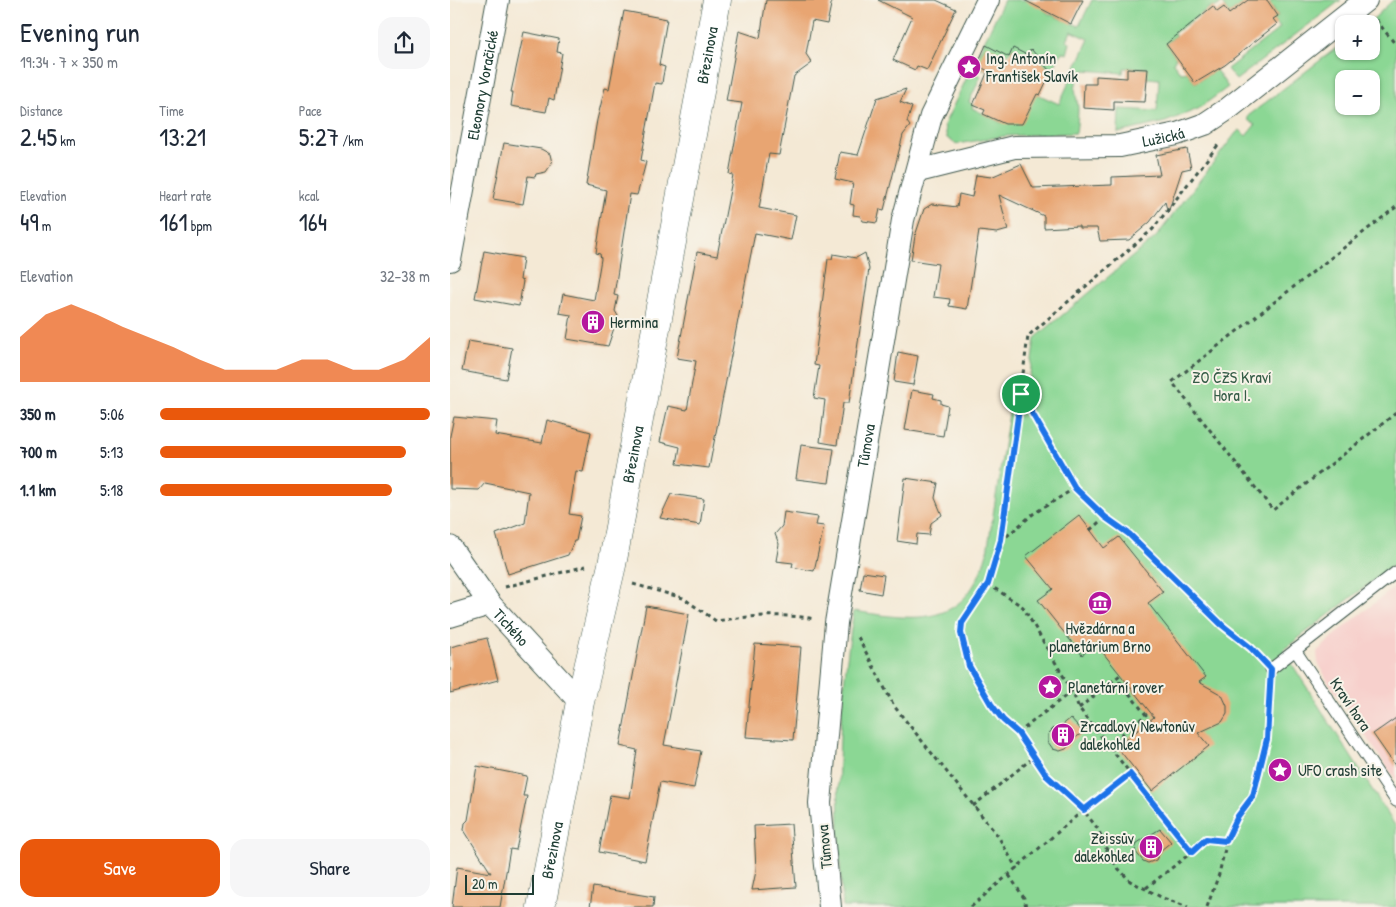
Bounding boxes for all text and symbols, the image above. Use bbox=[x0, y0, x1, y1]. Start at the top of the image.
text: Evening run bbox=[20, 13, 140, 51]
map controls bbox=[1335, 15, 1380, 115]
button: + bbox=[1335, 15, 1380, 60]
button: share bbox=[378, 17, 430, 69]
street label: Březinova bbox=[691, 25, 723, 85]
street label: Eleonory Voračické bbox=[461, 28, 503, 142]
place label: Ing. Antonín František Slavík bbox=[985, 47, 1078, 87]
text: 19:34 · 7 × 350 m bbox=[20, 51, 118, 73]
place icon: Ing. Antonín František Slavík bbox=[956, 54, 982, 80]
button: − bbox=[1335, 70, 1380, 115]
text: Distance bbox=[20, 101, 63, 120]
text: Time bbox=[159, 101, 184, 120]
text: Pace bbox=[299, 101, 322, 120]
text: 2.45 bbox=[20, 120, 57, 154]
text: 13:21 bbox=[159, 120, 206, 154]
text: 5:27 bbox=[299, 120, 339, 154]
street label: Lužická bbox=[1140, 121, 1187, 152]
text: km bbox=[57, 131, 76, 150]
text: /km bbox=[339, 131, 364, 150]
text: Elevation bbox=[20, 186, 67, 205]
text: Heart rate bbox=[159, 186, 212, 205]
text: kcal bbox=[299, 186, 319, 205]
text: 49 bbox=[20, 205, 39, 239]
text: 161 bbox=[159, 205, 187, 239]
text: 164 bbox=[299, 205, 327, 239]
text: m bbox=[39, 216, 51, 235]
text: bpm bbox=[187, 216, 212, 235]
text: Elevation bbox=[20, 265, 73, 287]
text: 32–38 m bbox=[380, 265, 430, 287]
building icon: Hermina bbox=[580, 309, 606, 335]
place label: Hermina bbox=[610, 311, 658, 333]
park label: ZO ČZS Kraví Hora I. bbox=[1192, 366, 1272, 406]
pin bbox=[1000, 373, 1042, 415]
icon: arrive bbox=[1007, 380, 1035, 408]
text: 350 m bbox=[20, 403, 56, 425]
text: 5:06 bbox=[100, 403, 124, 425]
street label: Tůmova bbox=[851, 422, 880, 469]
street label: Březinova bbox=[617, 424, 649, 485]
text: 700 m bbox=[20, 441, 57, 463]
text: 5:13 bbox=[100, 441, 123, 463]
text: 1.1 km bbox=[20, 479, 56, 501]
text: 5:18 bbox=[100, 479, 123, 501]
museum icon: Hvězdárna a planetárium Brno bbox=[1087, 590, 1113, 616]
street label: Tichého bbox=[488, 604, 534, 651]
place label: Hvězdárna a planetárium Brno bbox=[1049, 617, 1151, 657]
street label: Kraví hora bbox=[1325, 673, 1377, 735]
place icon: Planetární rover bbox=[1037, 674, 1063, 700]
place label: Planetární rover bbox=[1068, 676, 1164, 698]
place label: Zrcadlový Newtonův dalekohled bbox=[1080, 715, 1195, 755]
building icon: Zrcadlový Newtonův dalekohled bbox=[1050, 722, 1076, 748]
place icon: UFO crash site bbox=[1267, 757, 1293, 783]
place label: UFO crash site bbox=[1298, 759, 1383, 781]
street label: Březinova bbox=[536, 820, 568, 880]
street label: Tůmova bbox=[811, 824, 837, 870]
place label: Zeissův dalekohled bbox=[1074, 827, 1135, 867]
building icon: Zeissův dalekohled bbox=[1138, 834, 1164, 860]
button: Save bbox=[20, 839, 220, 897]
button: Share bbox=[230, 839, 430, 897]
scale bar bbox=[465, 872, 534, 895]
text: 20 m bbox=[472, 874, 498, 893]

